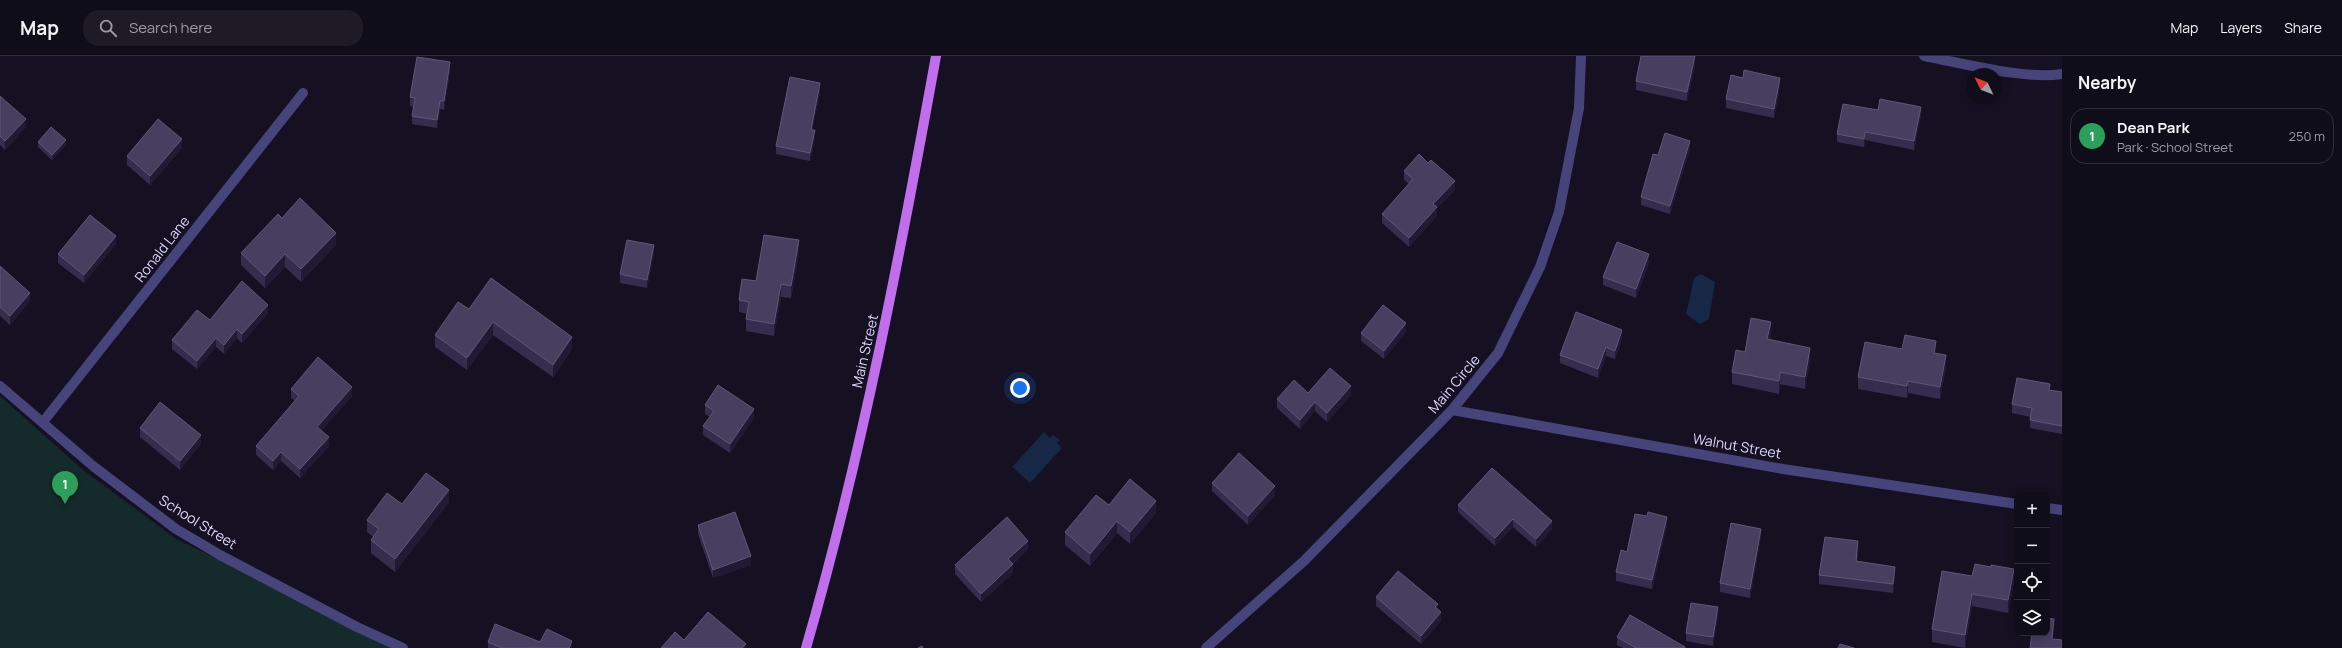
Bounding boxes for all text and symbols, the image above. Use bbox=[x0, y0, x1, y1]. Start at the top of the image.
search box bbox=[83, 10, 363, 46]
text: Map bbox=[20, 15, 59, 41]
icon: search bbox=[97, 17, 119, 39]
text: Search here bbox=[129, 17, 212, 38]
text: Map bbox=[2170, 18, 2198, 37]
text: Layers bbox=[2220, 18, 2262, 37]
text: Share bbox=[2284, 18, 2322, 37]
north arrow bbox=[1966, 68, 2002, 104]
text: Nearby bbox=[2078, 71, 2136, 94]
text: Dean Park bbox=[2117, 117, 2189, 138]
text: 1 bbox=[2089, 127, 2095, 145]
text: 250 m bbox=[2289, 127, 2325, 145]
text: Park · School Street bbox=[2117, 138, 2233, 156]
street label: Ronald Lane bbox=[130, 212, 193, 286]
street label: Main Street bbox=[847, 312, 882, 390]
street label: Main Circle bbox=[1423, 350, 1484, 417]
your location bbox=[1010, 378, 1030, 398]
street label: Walnut Street bbox=[1691, 428, 1783, 463]
pin: 1 bbox=[52, 471, 78, 504]
street label: School Street bbox=[156, 490, 241, 553]
map controls bbox=[2014, 492, 2050, 636]
button: + bbox=[2014, 492, 2050, 528]
button: − bbox=[2014, 528, 2050, 564]
button: locate bbox=[2014, 564, 2050, 600]
button: layers bbox=[2014, 600, 2050, 636]

